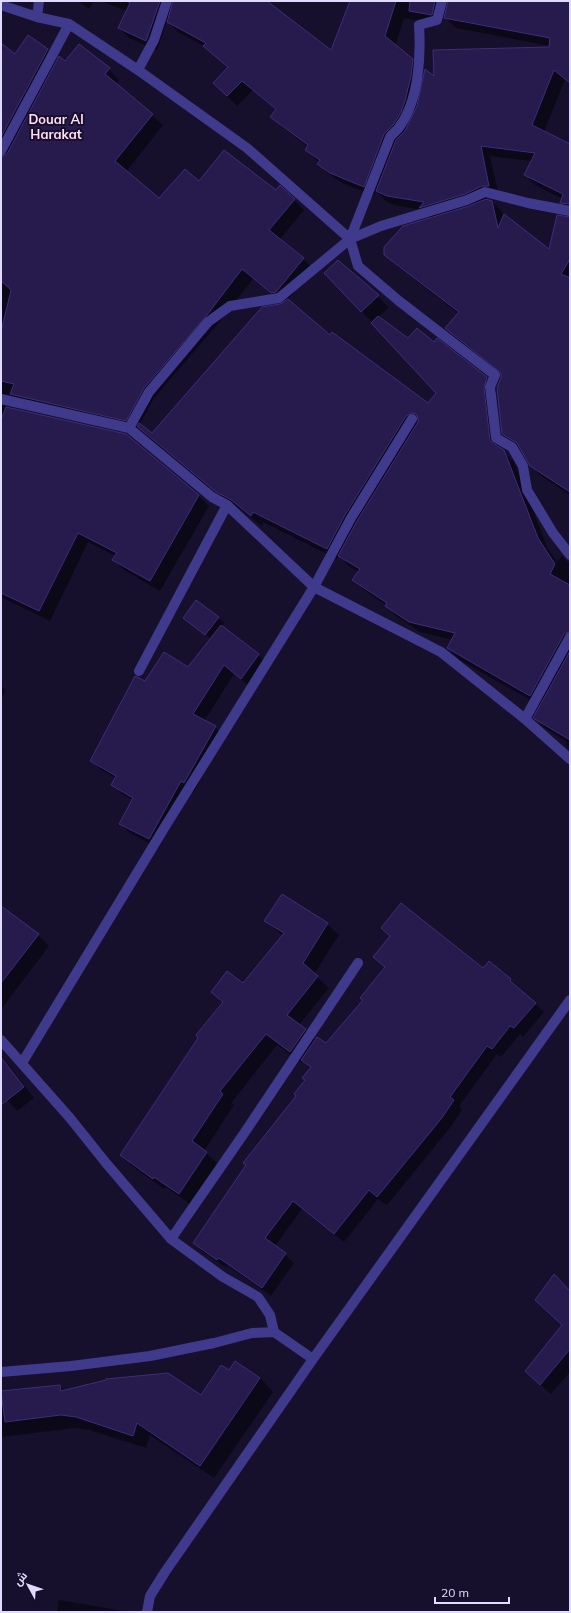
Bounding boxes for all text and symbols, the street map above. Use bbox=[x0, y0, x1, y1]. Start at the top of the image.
district label: Douar Al Harakat bbox=[28, 111, 84, 142]
north arrow bbox=[8, 1565, 48, 1605]
text: ش bbox=[10, 1569, 30, 1588]
scale bar bbox=[435, 1579, 509, 1605]
text: 20 m bbox=[441, 1585, 469, 1600]

